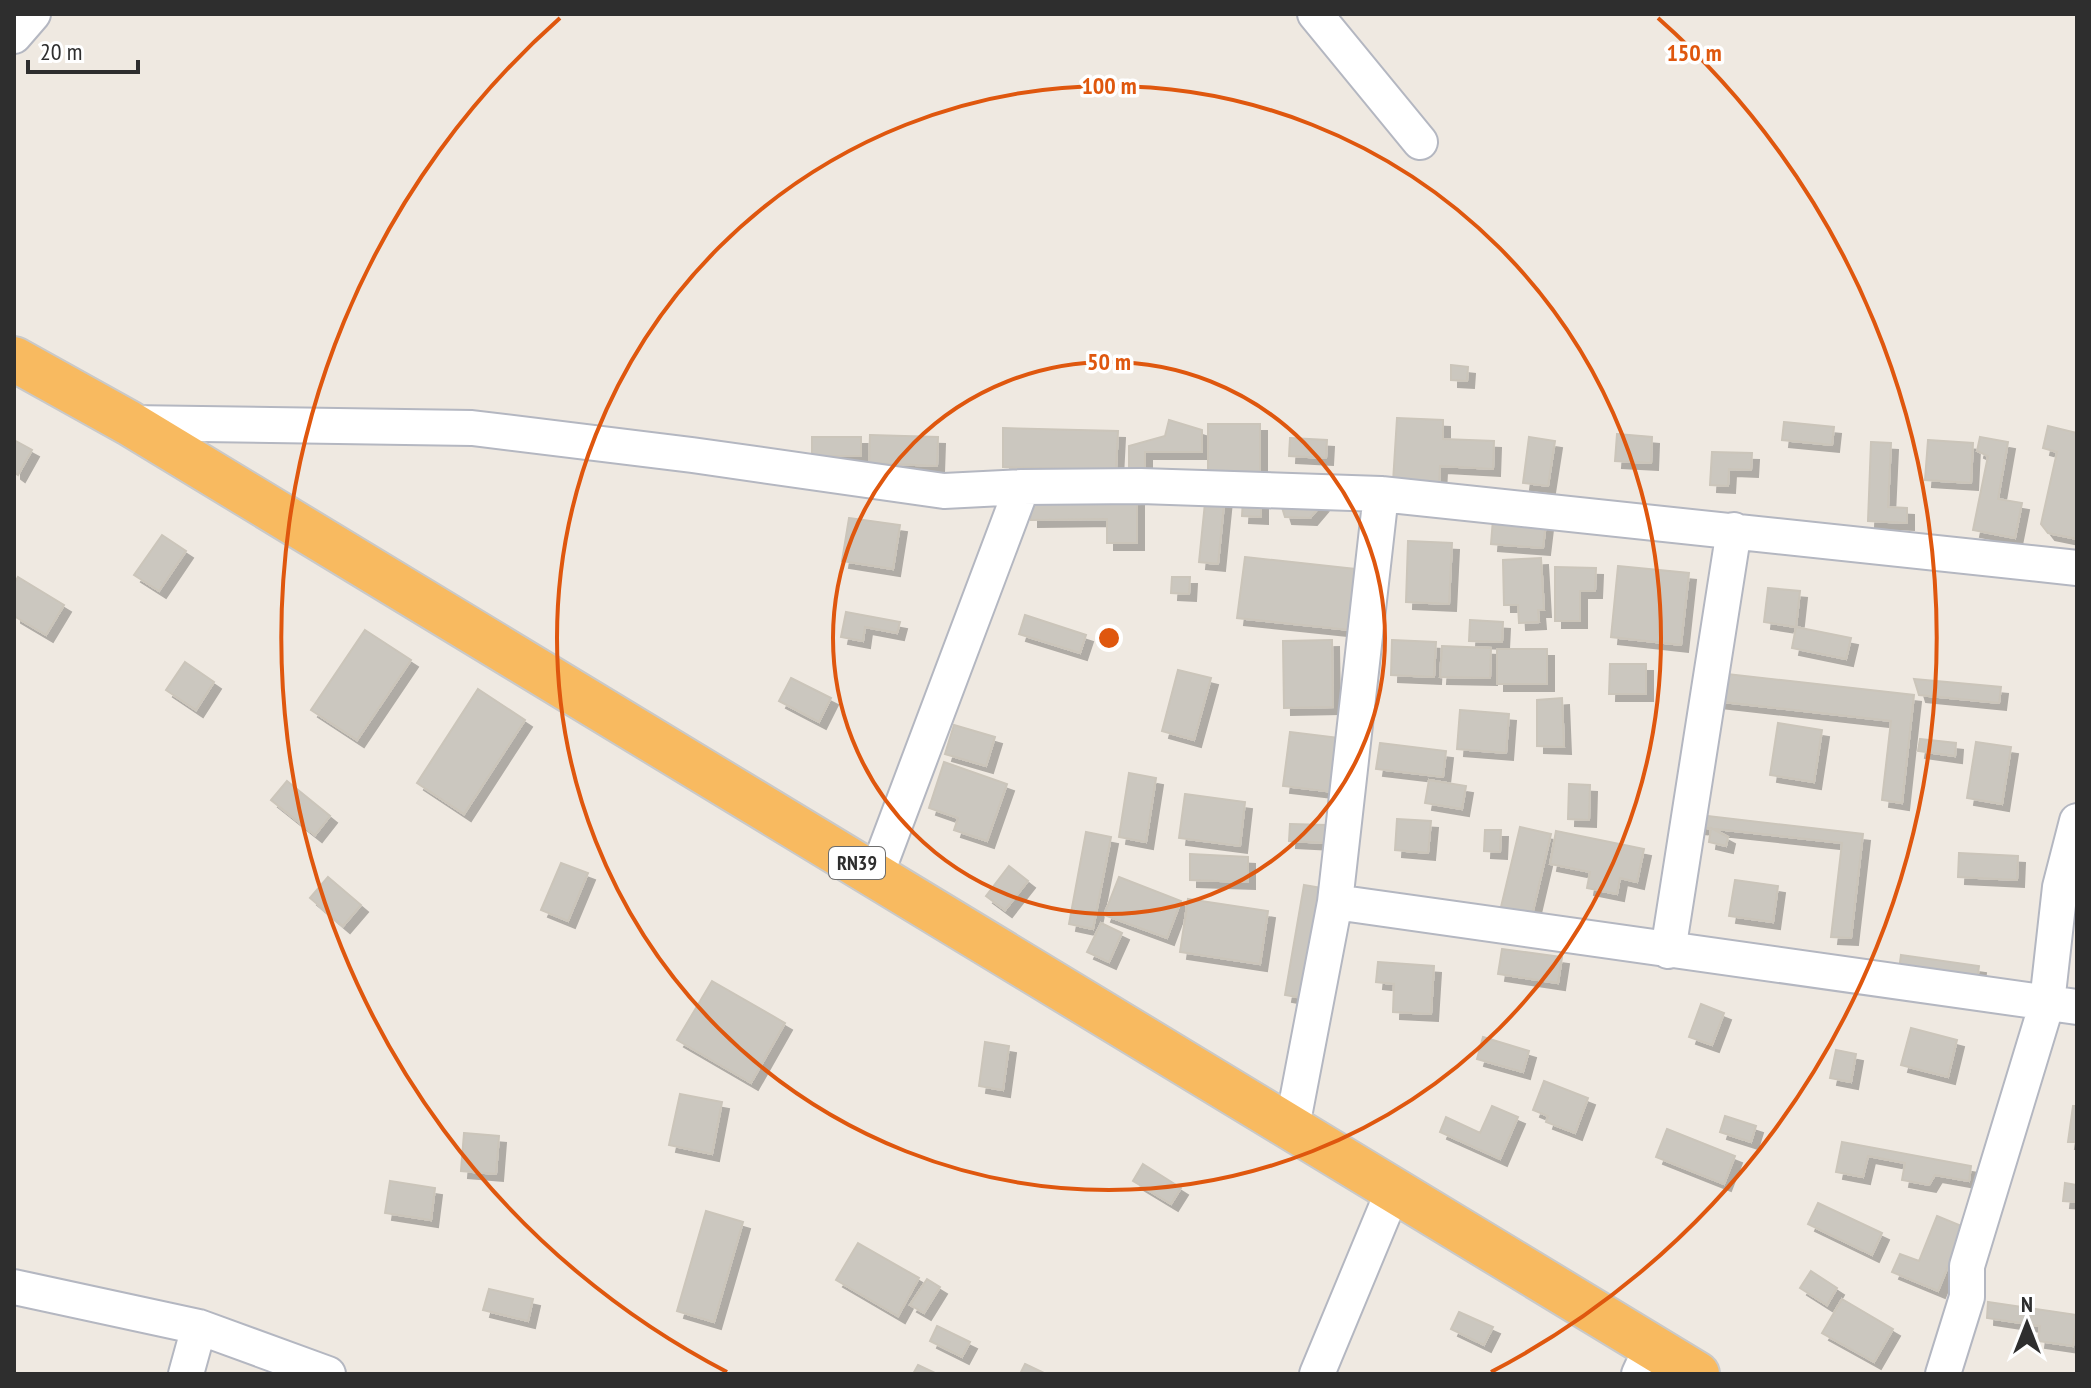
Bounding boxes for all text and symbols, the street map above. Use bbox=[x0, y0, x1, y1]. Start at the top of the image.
scale bar bbox=[28, 24, 138, 74]
text: 20 m bbox=[40, 36, 82, 67]
text: 150 m bbox=[1666, 37, 1722, 68]
text: 100 m bbox=[1081, 70, 1137, 101]
text: 50 m bbox=[1087, 346, 1131, 377]
centre of rings bbox=[1095, 624, 1123, 652]
road number: RN39 bbox=[829, 847, 885, 879]
north arrow bbox=[1987, 1284, 2067, 1364]
text: N bbox=[2021, 1290, 2033, 1318]

